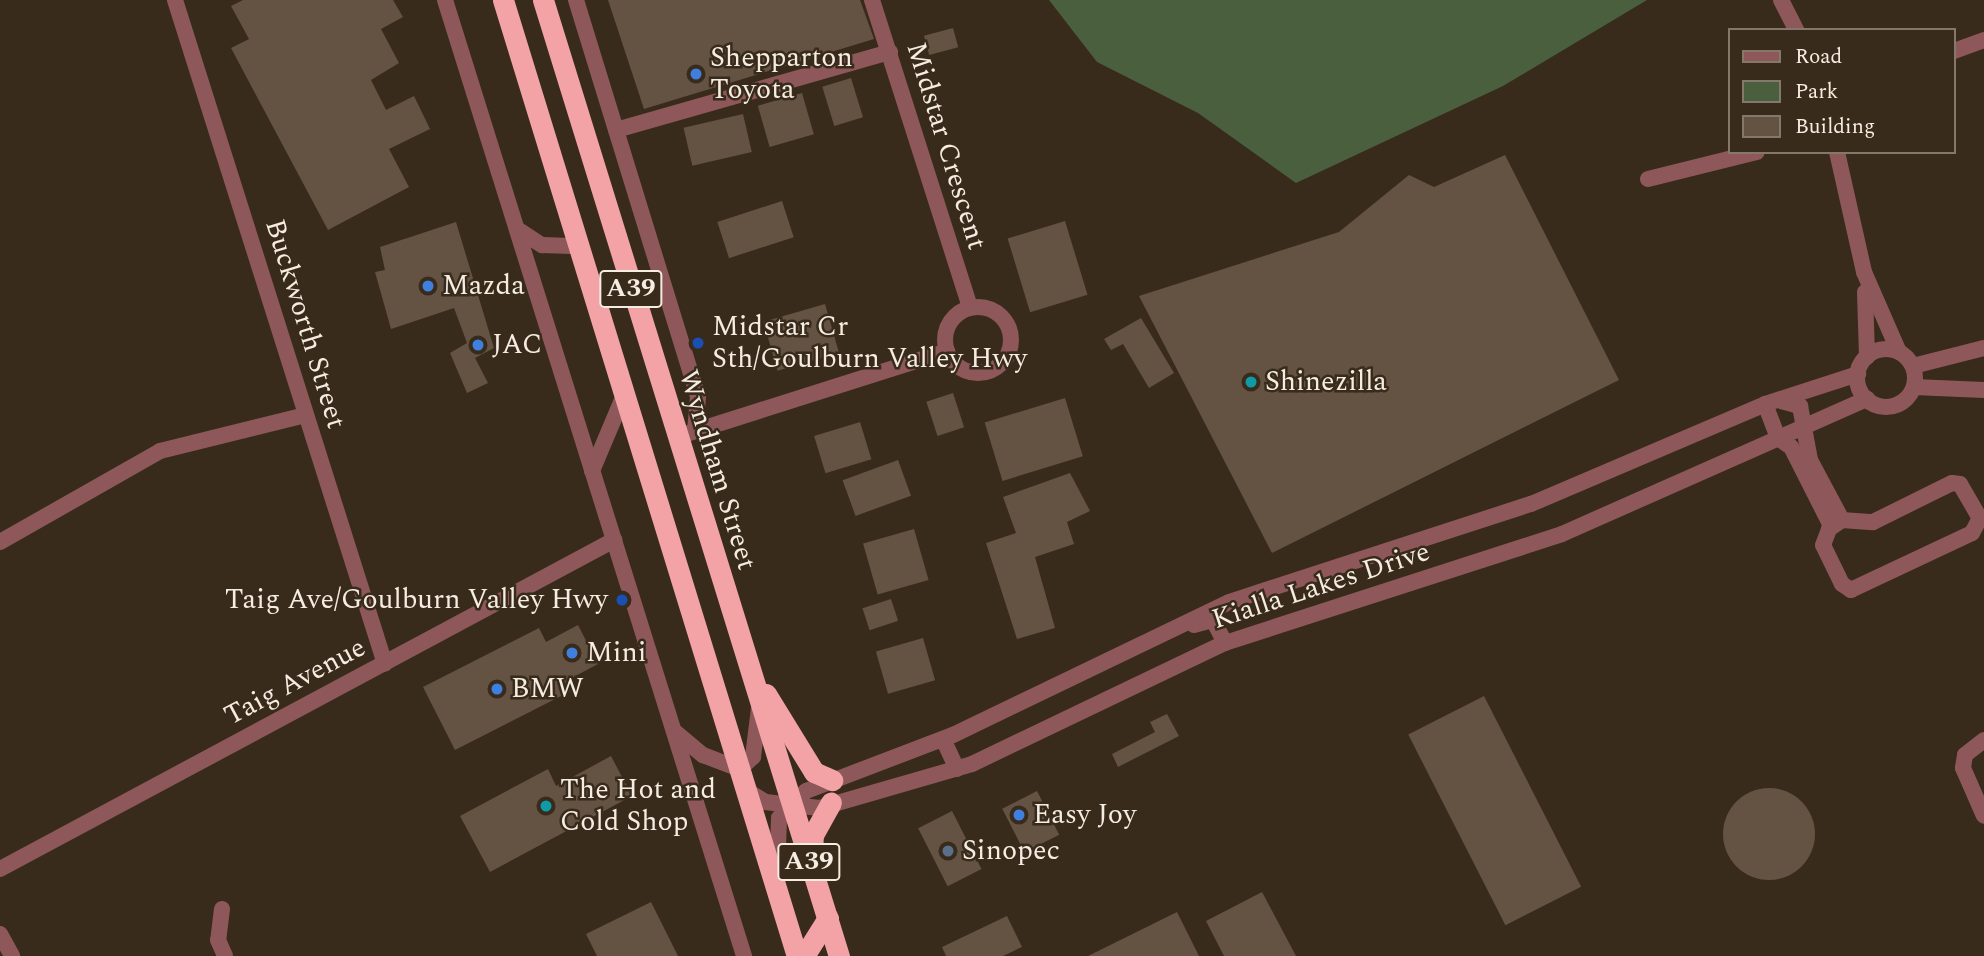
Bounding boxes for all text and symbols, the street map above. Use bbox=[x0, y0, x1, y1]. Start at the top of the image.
legend bbox=[1728, 28, 1956, 154]
street label: Midstar Crescent bbox=[898, 38, 994, 254]
place label: Shepparton Toyota bbox=[710, 41, 853, 107]
text: Road bbox=[1795, 41, 1842, 73]
marker: Shepparton Toyota bbox=[688, 66, 704, 82]
text: Park bbox=[1795, 76, 1838, 108]
text: Building bbox=[1795, 111, 1875, 143]
street label: Buckworth Street bbox=[257, 215, 353, 433]
road number: A39 bbox=[598, 266, 664, 312]
place label: Mazda bbox=[442, 269, 525, 303]
marker: Mazda bbox=[420, 278, 436, 294]
place label: Midstar Cr Sth/Goulburn Valley Hwy bbox=[712, 310, 1027, 376]
place label: JAC bbox=[492, 328, 542, 362]
marker: Midstar Cr Sth/Goulburn Valley Hwy bbox=[690, 335, 706, 351]
marker: JAC bbox=[470, 337, 486, 353]
place label: Shinezilla bbox=[1265, 365, 1387, 399]
street label: Wyndham Street bbox=[671, 366, 763, 574]
marker: Shinezilla bbox=[1243, 374, 1259, 390]
street label: Kialla Lakes Drive bbox=[1208, 535, 1434, 637]
place label: Taig Ave/Goulburn Valley Hwy bbox=[225, 583, 608, 617]
marker: Taig Ave/Goulburn Valley Hwy bbox=[614, 592, 630, 608]
street label: Taig Avenue bbox=[219, 631, 371, 733]
place label: Mini bbox=[586, 636, 647, 670]
marker: Mini bbox=[564, 645, 580, 661]
place label: BMW bbox=[511, 672, 584, 706]
marker: BMW bbox=[489, 681, 505, 697]
place label: The Hot and Cold Shop bbox=[560, 773, 716, 839]
marker: The Hot and Cold Shop bbox=[538, 798, 554, 814]
place label: Easy Joy bbox=[1033, 798, 1136, 832]
marker: Easy Joy bbox=[1011, 807, 1027, 823]
place label: Sinopec bbox=[962, 834, 1060, 868]
road number: A39 bbox=[776, 840, 842, 884]
marker: Sinopec bbox=[940, 843, 956, 859]

